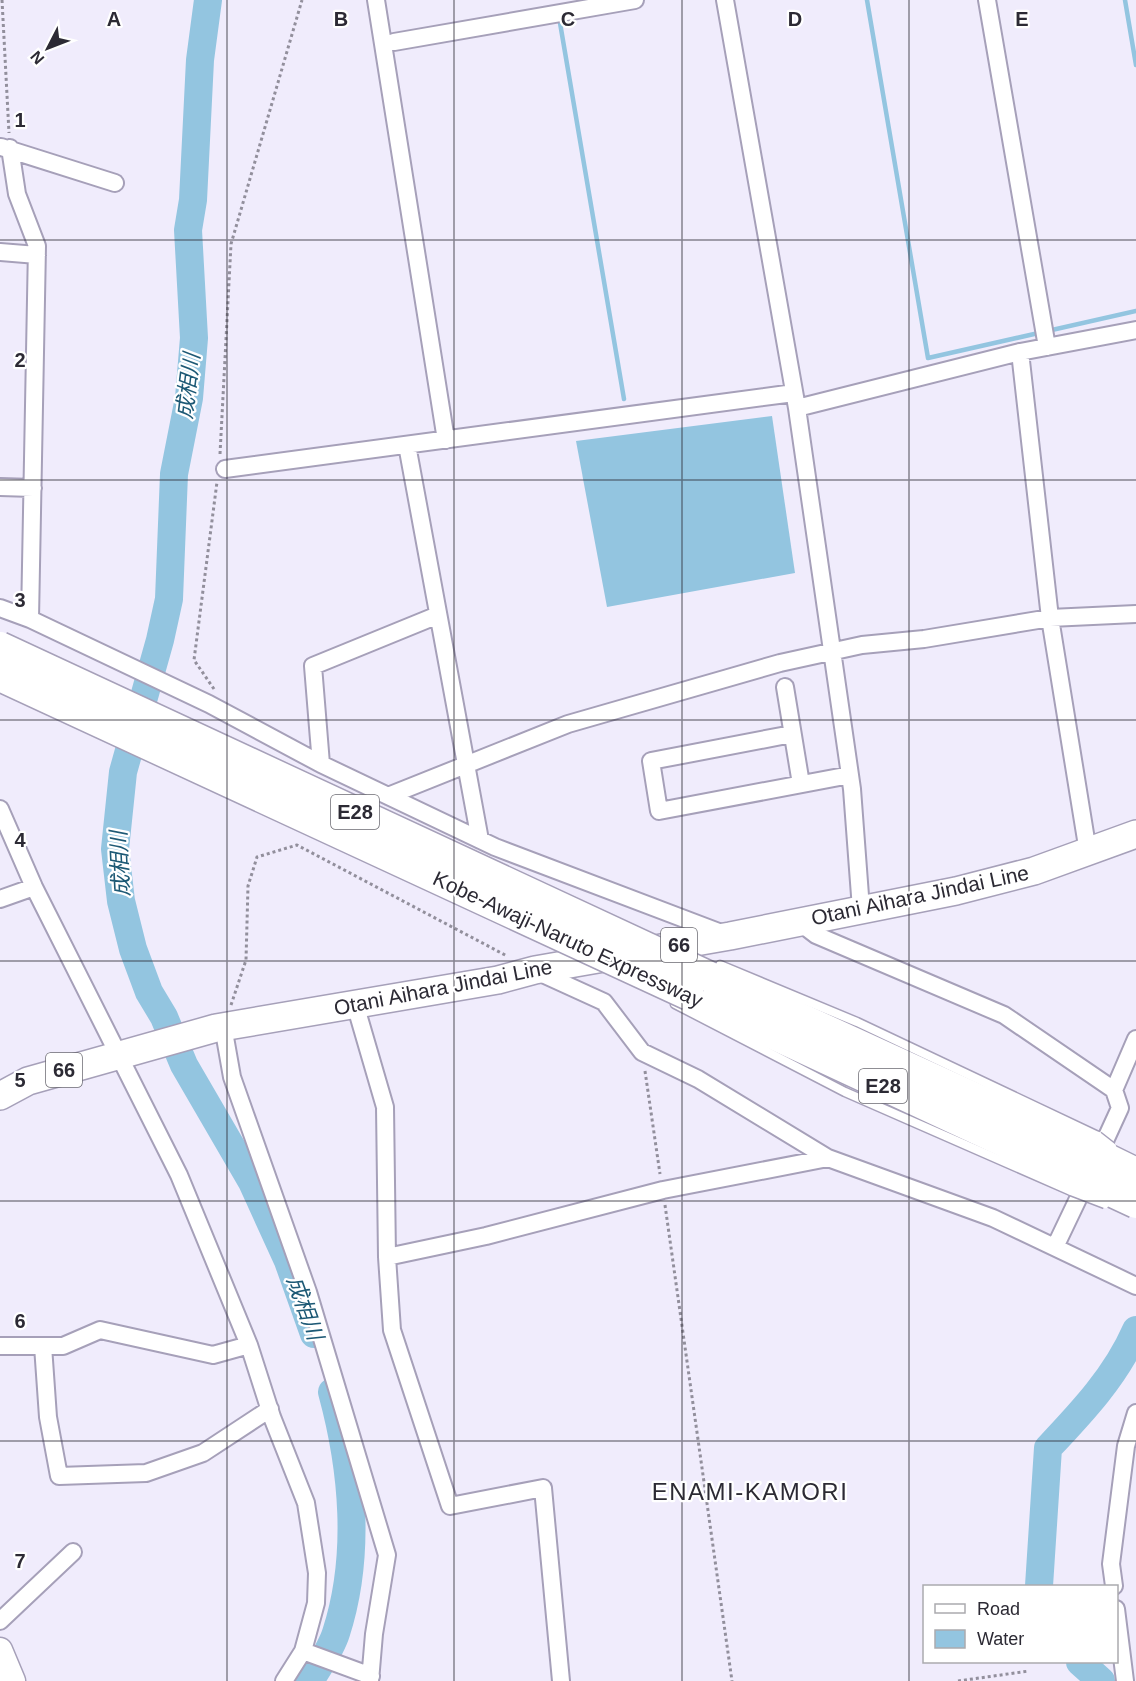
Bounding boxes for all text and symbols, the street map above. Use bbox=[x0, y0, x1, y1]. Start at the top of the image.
text: A bbox=[107, 8, 121, 30]
text: B bbox=[334, 8, 348, 30]
text: C bbox=[561, 8, 575, 30]
text: D bbox=[788, 8, 802, 30]
text: E bbox=[1015, 8, 1029, 30]
north arrow bbox=[18, 18, 78, 78]
text: N bbox=[27, 48, 47, 68]
text: 1 bbox=[14, 109, 26, 131]
text: 2 bbox=[14, 349, 26, 371]
water label: 成相川 bbox=[172, 350, 205, 420]
text: 3 bbox=[14, 589, 26, 611]
road number: E28 bbox=[331, 795, 379, 829]
water label: 成相川 bbox=[106, 828, 134, 898]
text: 4 bbox=[14, 829, 26, 851]
street label: Otani Aihara Jindai Line bbox=[809, 861, 1031, 929]
street label: Kobe-Awaji-Naruto Expressway bbox=[430, 866, 707, 1012]
road number: 66 bbox=[661, 928, 697, 962]
street label: Otani Aihara Jindai Line bbox=[332, 955, 554, 1019]
road number: 66 bbox=[46, 1053, 82, 1087]
text: 5 bbox=[14, 1069, 26, 1091]
road number: E28 bbox=[859, 1069, 907, 1103]
water label: 成相川 bbox=[282, 1273, 329, 1345]
text: 6 bbox=[14, 1310, 26, 1332]
district label: ENAMI-KAMORI bbox=[652, 1478, 848, 1505]
text: 7 bbox=[14, 1550, 26, 1572]
legend bbox=[923, 1585, 1118, 1663]
text: Road bbox=[977, 1599, 1020, 1619]
text: Water bbox=[977, 1629, 1024, 1649]

